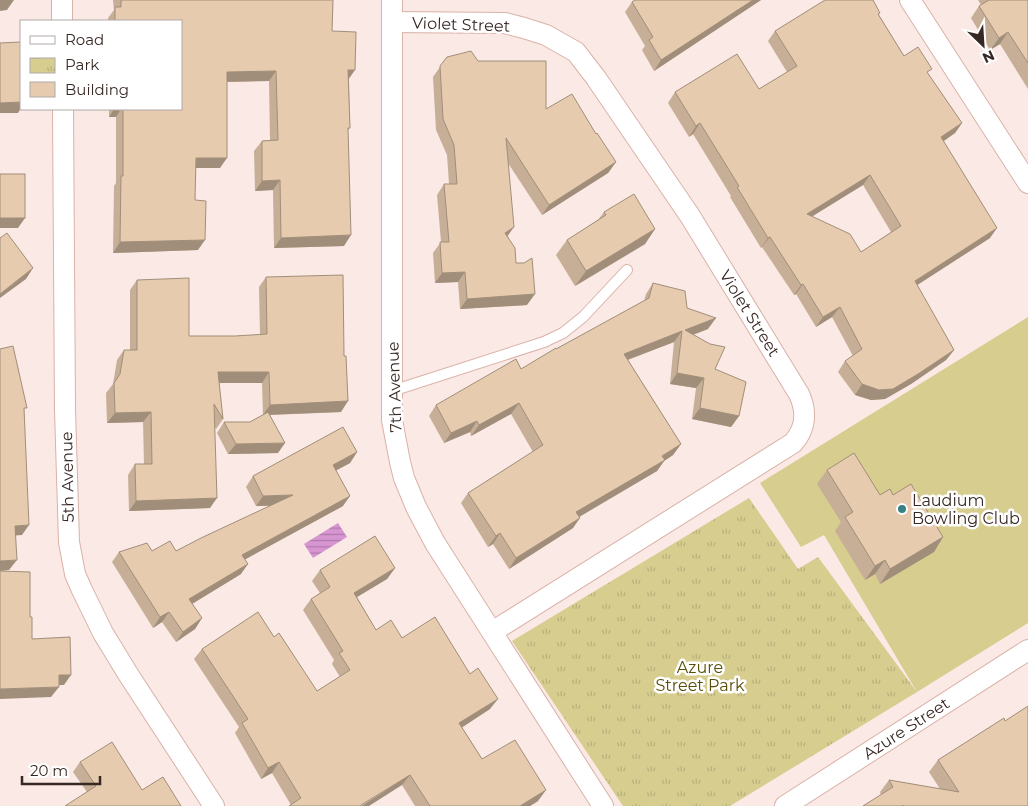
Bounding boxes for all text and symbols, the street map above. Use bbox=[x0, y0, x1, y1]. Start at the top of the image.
street label: Violet Street bbox=[412, 13, 511, 36]
legend bbox=[20, 20, 182, 110]
north arrow bbox=[958, 20, 1008, 70]
text: Road bbox=[65, 30, 104, 49]
text: N bbox=[980, 46, 997, 67]
text: Park bbox=[65, 55, 99, 74]
text: Building bbox=[65, 80, 129, 99]
street label: Violet Street bbox=[715, 267, 784, 360]
street label: 7th Avenue bbox=[383, 341, 406, 433]
street label: 5th Avenue bbox=[57, 431, 78, 523]
place label: Laudium Bowling Club bbox=[912, 491, 1020, 528]
marker: Laudium Bowling Club bbox=[896, 503, 908, 515]
park label: Azure Street Park bbox=[655, 658, 745, 695]
street label: Azure Street bbox=[860, 693, 953, 763]
scale bar bbox=[22, 754, 100, 786]
text: 20 m bbox=[30, 761, 68, 780]

